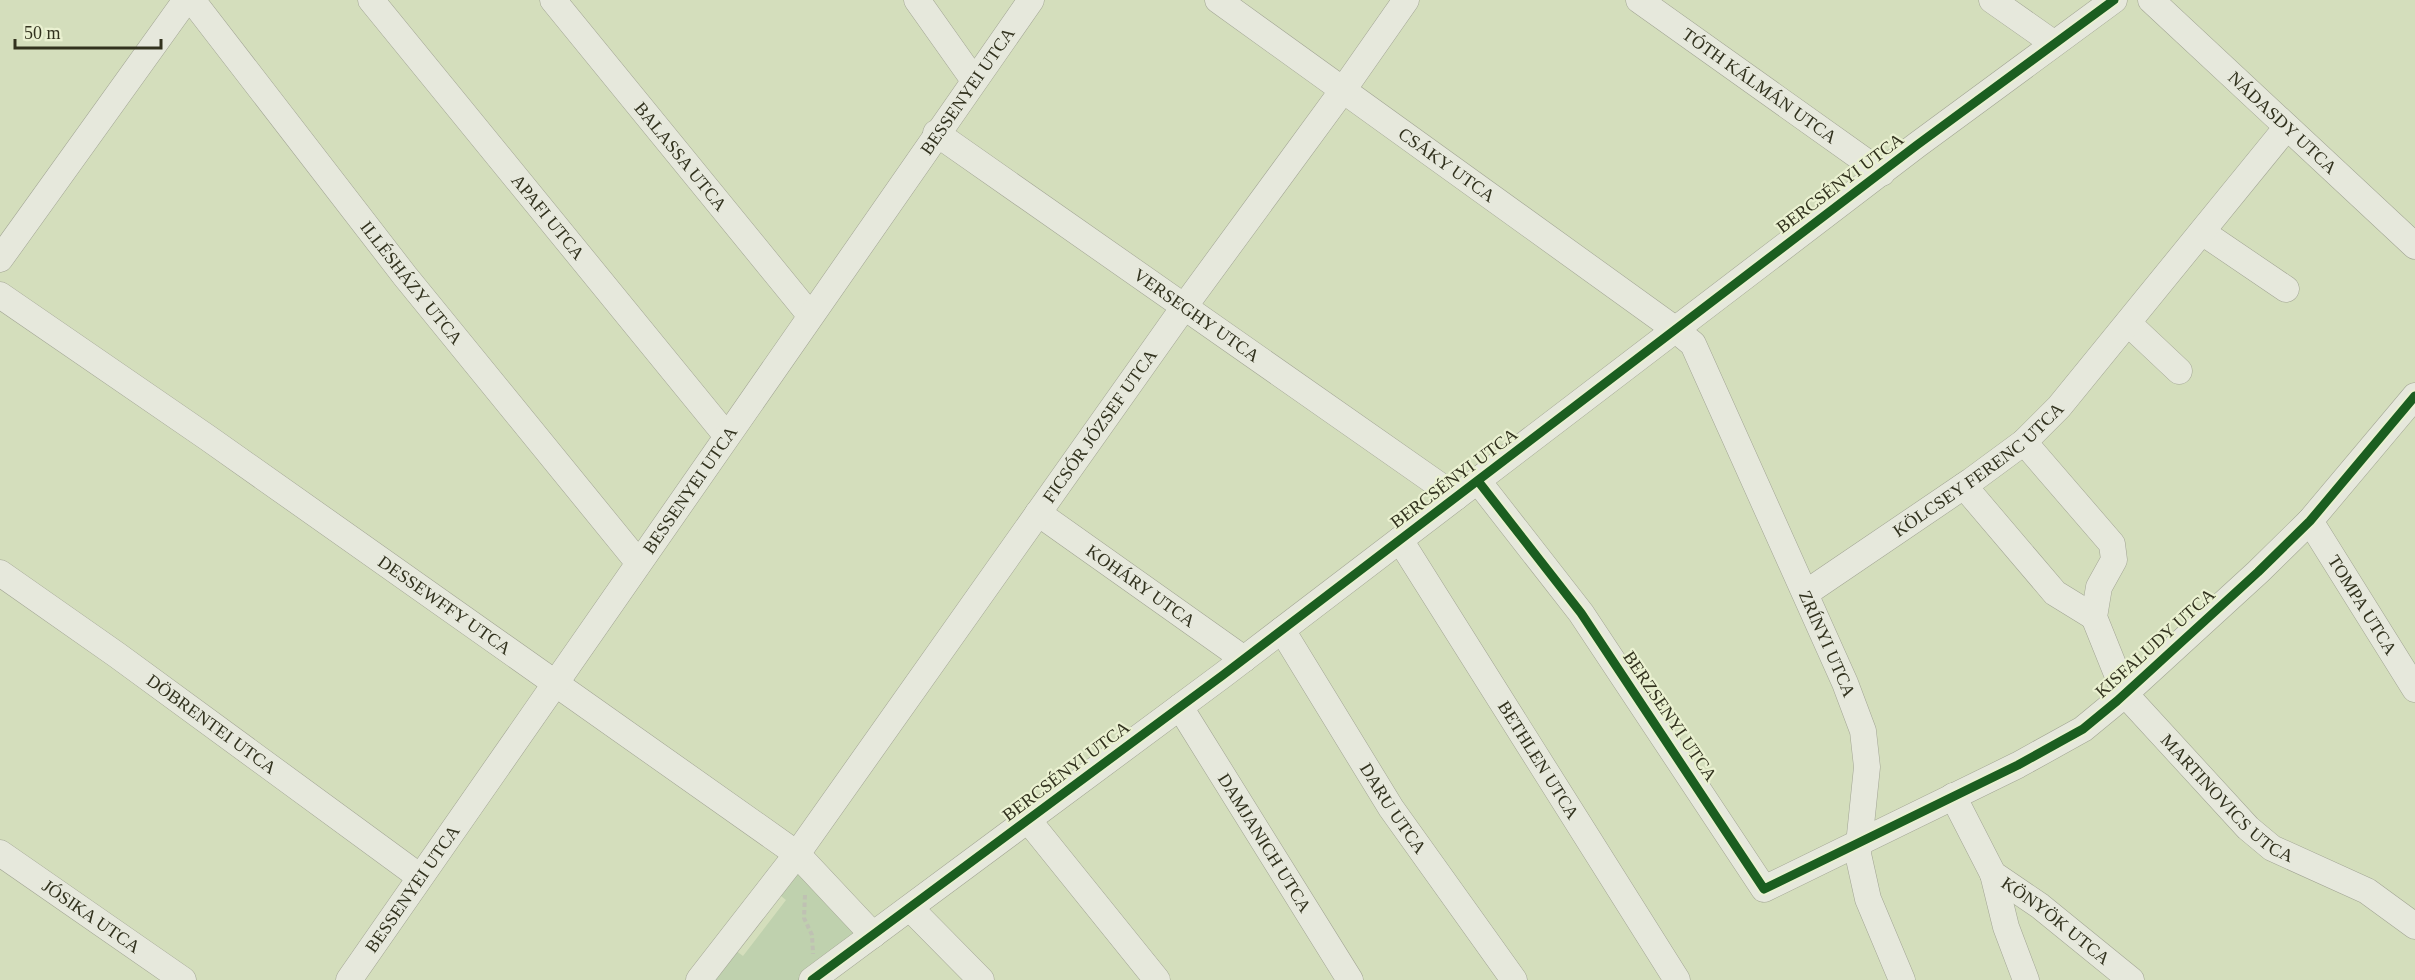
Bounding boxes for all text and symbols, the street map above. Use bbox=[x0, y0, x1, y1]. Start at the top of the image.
scale bar bbox=[15, 12, 160, 50]
text: 50 m bbox=[24, 23, 61, 43]
street label: BESSENYEI UTCA bbox=[916, 24, 1019, 159]
street label: TÓTH KÁLMÁN UTCA bbox=[1678, 24, 1841, 148]
street label: NÁDASDY UTCA bbox=[2224, 67, 2341, 178]
street label: BALASSA UTCA bbox=[630, 98, 731, 215]
street label: CSÁKY UTCA bbox=[1395, 123, 1499, 206]
street label: BERCSÉNYI UTCA bbox=[1772, 128, 1907, 237]
street label: APAFI UTCA bbox=[507, 170, 589, 263]
street label: ILLÉSHÁZY UTCA bbox=[356, 217, 467, 348]
street label: VERSEGHY UTCA bbox=[1130, 264, 1263, 366]
street label: FICSÓR JÓZSEF UTCA bbox=[1039, 345, 1161, 506]
street label: KÖLCSEY FERENC UTCA bbox=[1889, 399, 2067, 541]
street label: BESSENYEI UTCA bbox=[639, 422, 741, 557]
street label: BERCSÉNYI UTCA bbox=[1386, 423, 1521, 532]
street label: KOHÁRY UTCA bbox=[1082, 540, 1199, 631]
street label: DESSEWFFY UTCA bbox=[374, 551, 515, 659]
street label: TOMPA UTCA bbox=[2324, 551, 2401, 658]
street label: KISFALUDY UTCA bbox=[2091, 584, 2219, 702]
street label: ZRÍNYI UTCA bbox=[1795, 587, 1859, 700]
street label: BERZSENYI UTCA bbox=[1619, 647, 1721, 785]
street label: DÖBRENTEI UTCA bbox=[143, 670, 280, 778]
street label: BETHLEN UTCA bbox=[1494, 697, 1583, 823]
street label: BERCSÉNYI UTCA bbox=[998, 716, 1133, 825]
street label: MARTINOVICS UTCA bbox=[2157, 730, 2297, 866]
street label: DARU UTCA bbox=[1356, 759, 1430, 857]
street label: DAMJANICH UTCA bbox=[1214, 770, 1315, 916]
street label: BESSENYEI UTCA bbox=[361, 821, 464, 956]
street label: KÖNYÖK UTCA bbox=[1998, 873, 2114, 969]
street label: JÓSIKA UTCA bbox=[38, 875, 144, 957]

